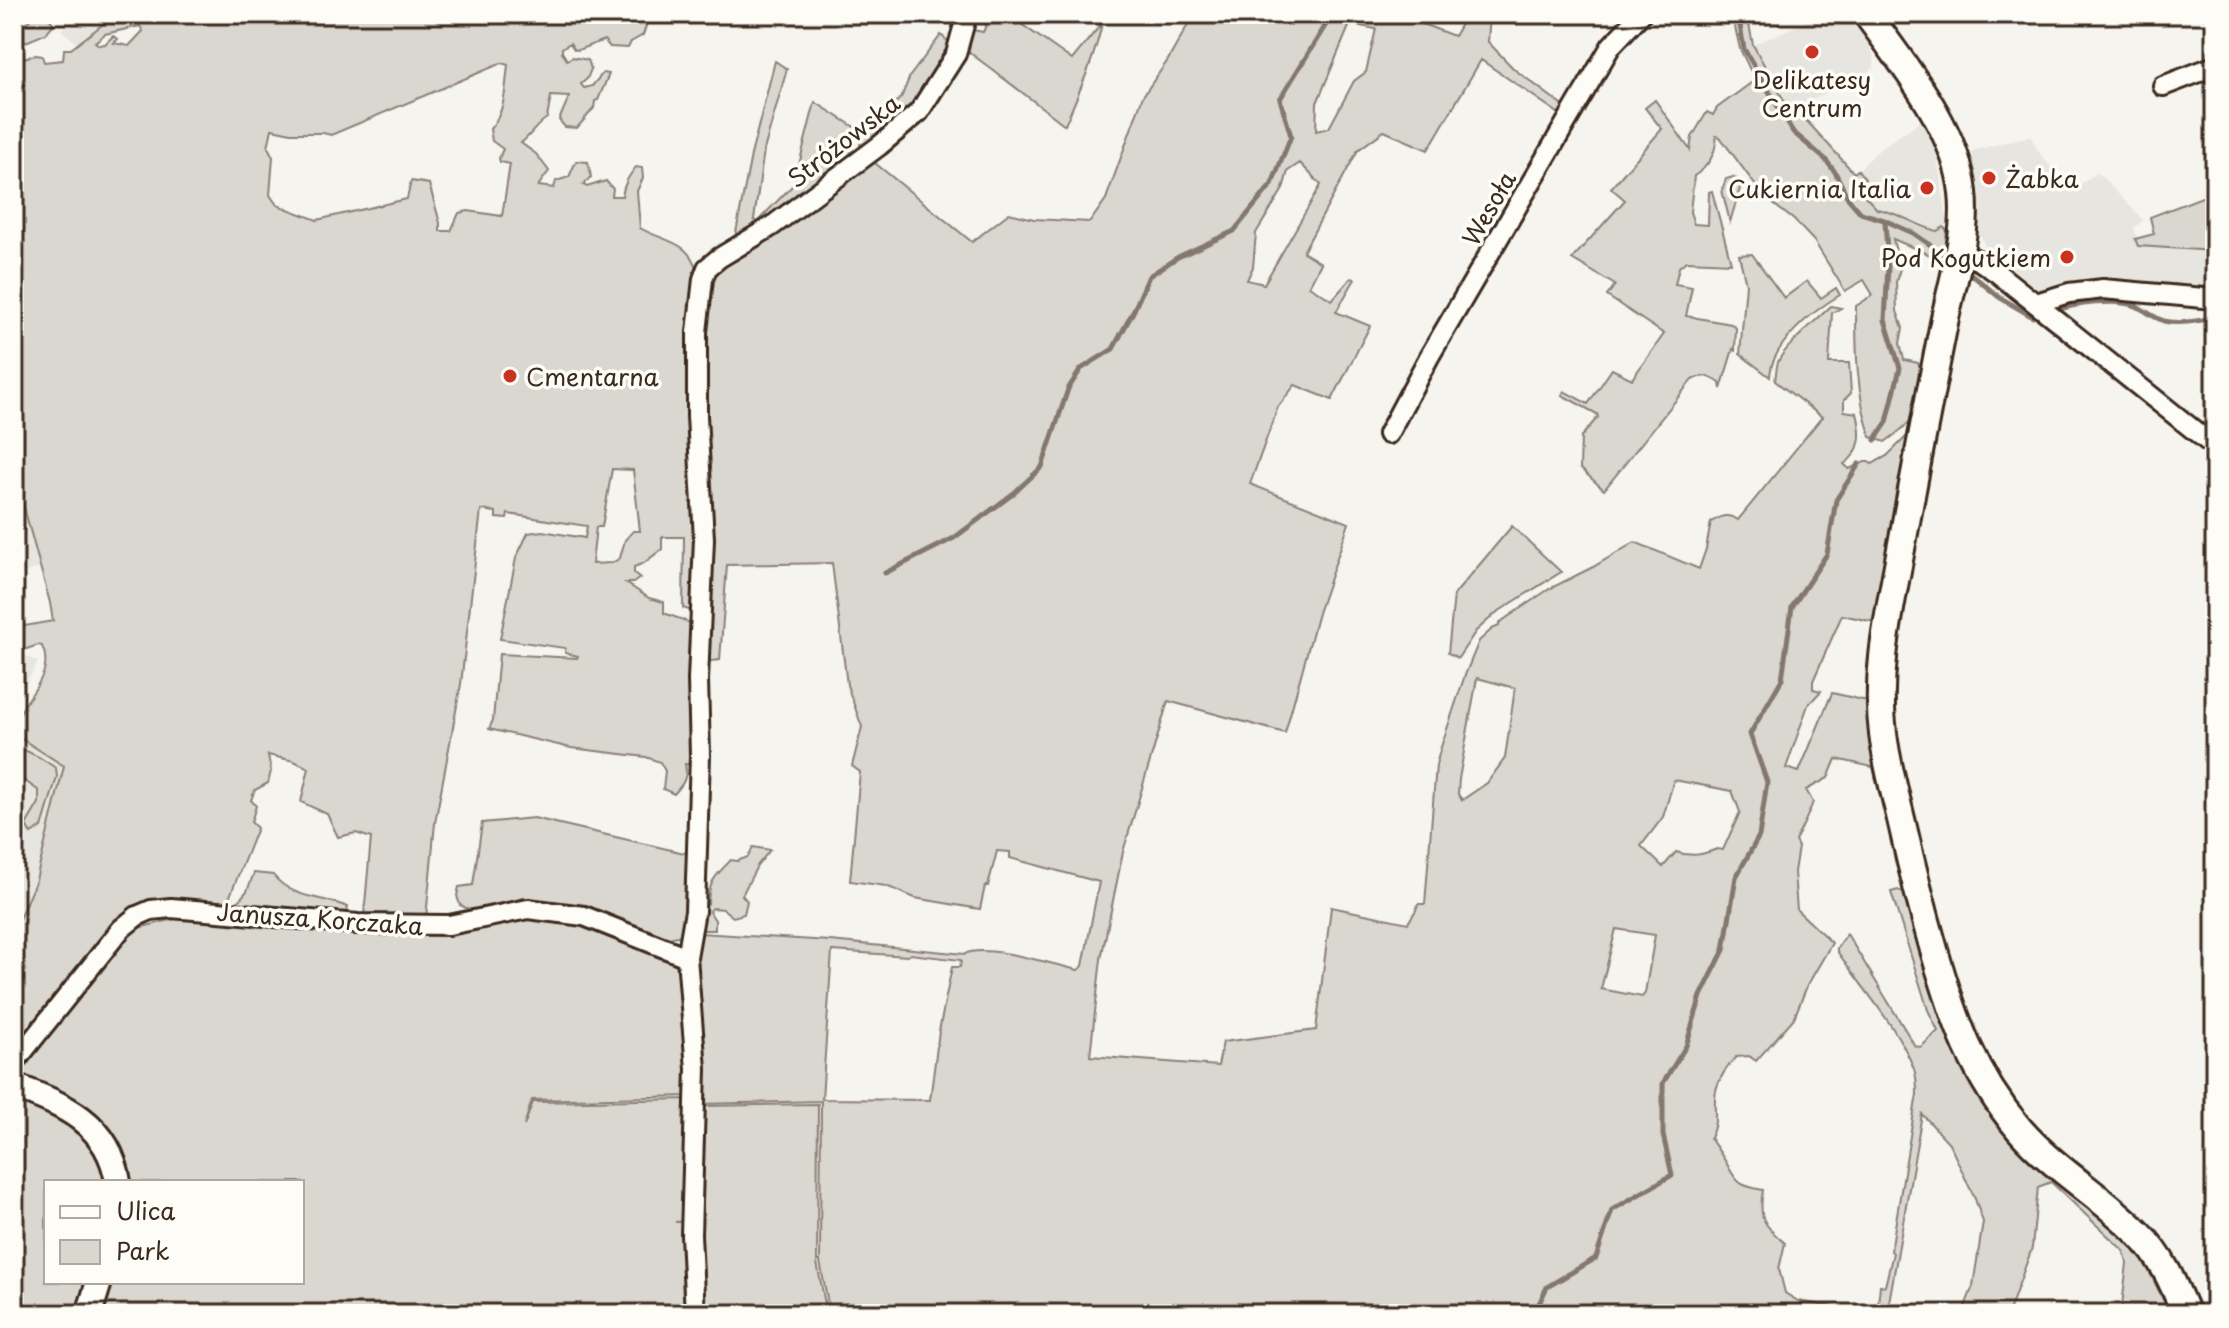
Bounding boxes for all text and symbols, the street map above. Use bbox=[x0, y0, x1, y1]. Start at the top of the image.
marker: Delikatesy Centrum bbox=[1803, 43, 1821, 61]
place label: Delikatesy Centrum bbox=[1753, 61, 1871, 125]
street label: Stróżowska bbox=[779, 84, 907, 196]
place label: Żabka bbox=[2005, 160, 2079, 196]
street label: Wesoła bbox=[1452, 164, 1524, 252]
marker: Żabka bbox=[1980, 169, 1998, 187]
place label: Cukiernia Italia bbox=[1728, 170, 1912, 206]
marker: Cukiernia Italia bbox=[1918, 179, 1936, 197]
place label: Pod Kogutkiem bbox=[1881, 239, 2051, 275]
marker: Pod Kogutkiem bbox=[2058, 248, 2076, 266]
place label: Cmentarna bbox=[526, 358, 659, 394]
marker: Cmentarna bbox=[501, 367, 519, 385]
street label: Janusza Korczaka bbox=[215, 893, 425, 943]
legend bbox=[44, 1180, 304, 1284]
text: Ulica bbox=[116, 1192, 175, 1228]
text: Park bbox=[116, 1232, 170, 1268]

